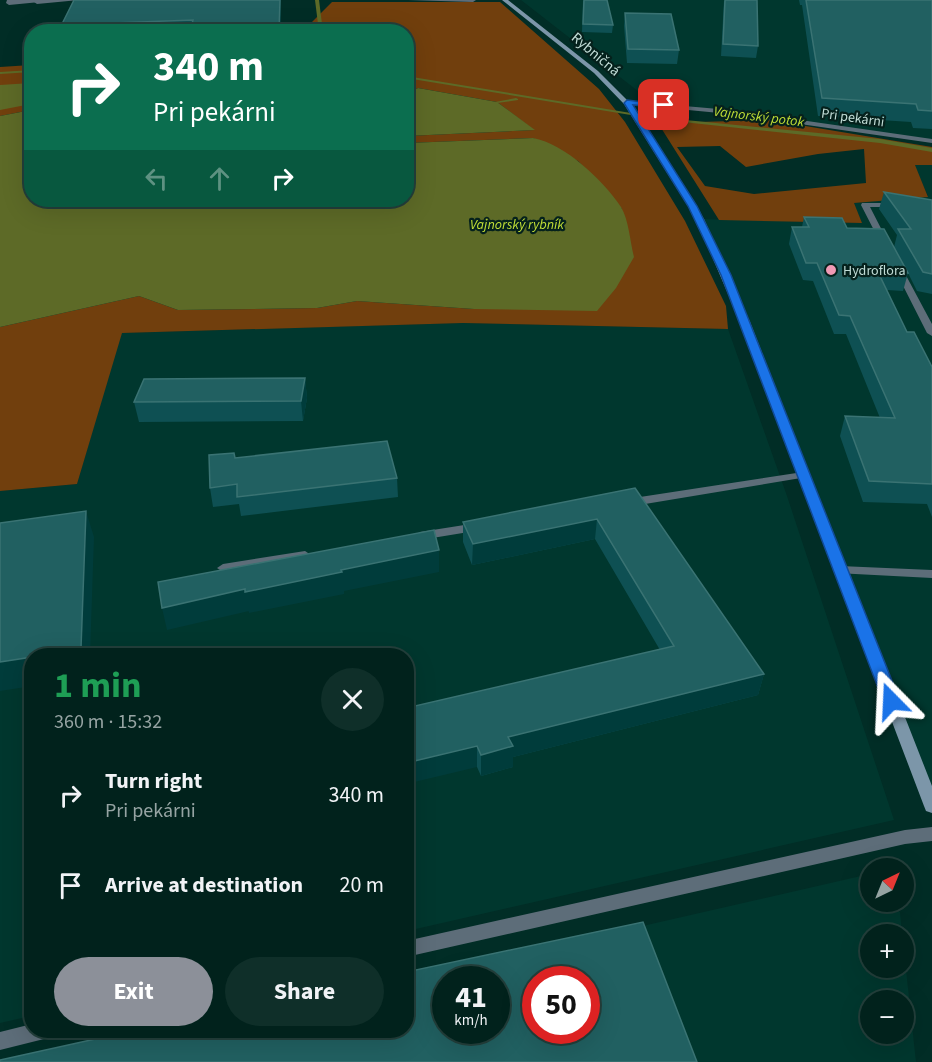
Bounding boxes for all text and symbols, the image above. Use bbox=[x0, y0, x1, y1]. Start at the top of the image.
street label: Rybničná bbox=[567, 28, 625, 81]
text: 340 m bbox=[153, 37, 264, 97]
icon: right bbox=[54, 48, 132, 126]
pin bbox=[638, 79, 689, 130]
icon: arrive bbox=[647, 88, 680, 121]
text: Pri pekárni bbox=[153, 93, 276, 132]
water label: Vajnorský potok bbox=[713, 102, 806, 132]
street label: Pri pekárni bbox=[820, 104, 886, 132]
icon: left bbox=[140, 162, 173, 195]
icon: ahead bbox=[203, 162, 236, 195]
icon: right bbox=[266, 162, 299, 195]
water label: Vajnorský rybník bbox=[470, 215, 564, 235]
place label: Hydroflora bbox=[843, 261, 906, 281]
marker: Hydroflora bbox=[824, 263, 838, 277]
text: 1 min bbox=[54, 660, 142, 711]
button: close bbox=[321, 668, 384, 731]
position arrow bbox=[859, 669, 923, 733]
text: 360 m · 15:32 bbox=[54, 708, 162, 736]
text: Turn right bbox=[105, 765, 202, 797]
icon: right bbox=[54, 779, 87, 812]
text: 340 m bbox=[329, 779, 384, 811]
text: Pri pekárni bbox=[105, 797, 196, 825]
north arrow bbox=[860, 858, 914, 912]
map controls bbox=[860, 858, 914, 1044]
icon: arrive bbox=[54, 869, 87, 902]
text: Arrive at destination bbox=[105, 869, 303, 901]
text: 20 m bbox=[339, 869, 384, 901]
button: + bbox=[860, 924, 914, 978]
button: Exit bbox=[54, 957, 213, 1026]
button: Share bbox=[225, 957, 384, 1026]
speed limit sign: 50 bbox=[522, 966, 600, 1044]
text: 41 bbox=[455, 976, 487, 1019]
button: − bbox=[860, 990, 914, 1044]
text: km/h bbox=[454, 1010, 488, 1031]

